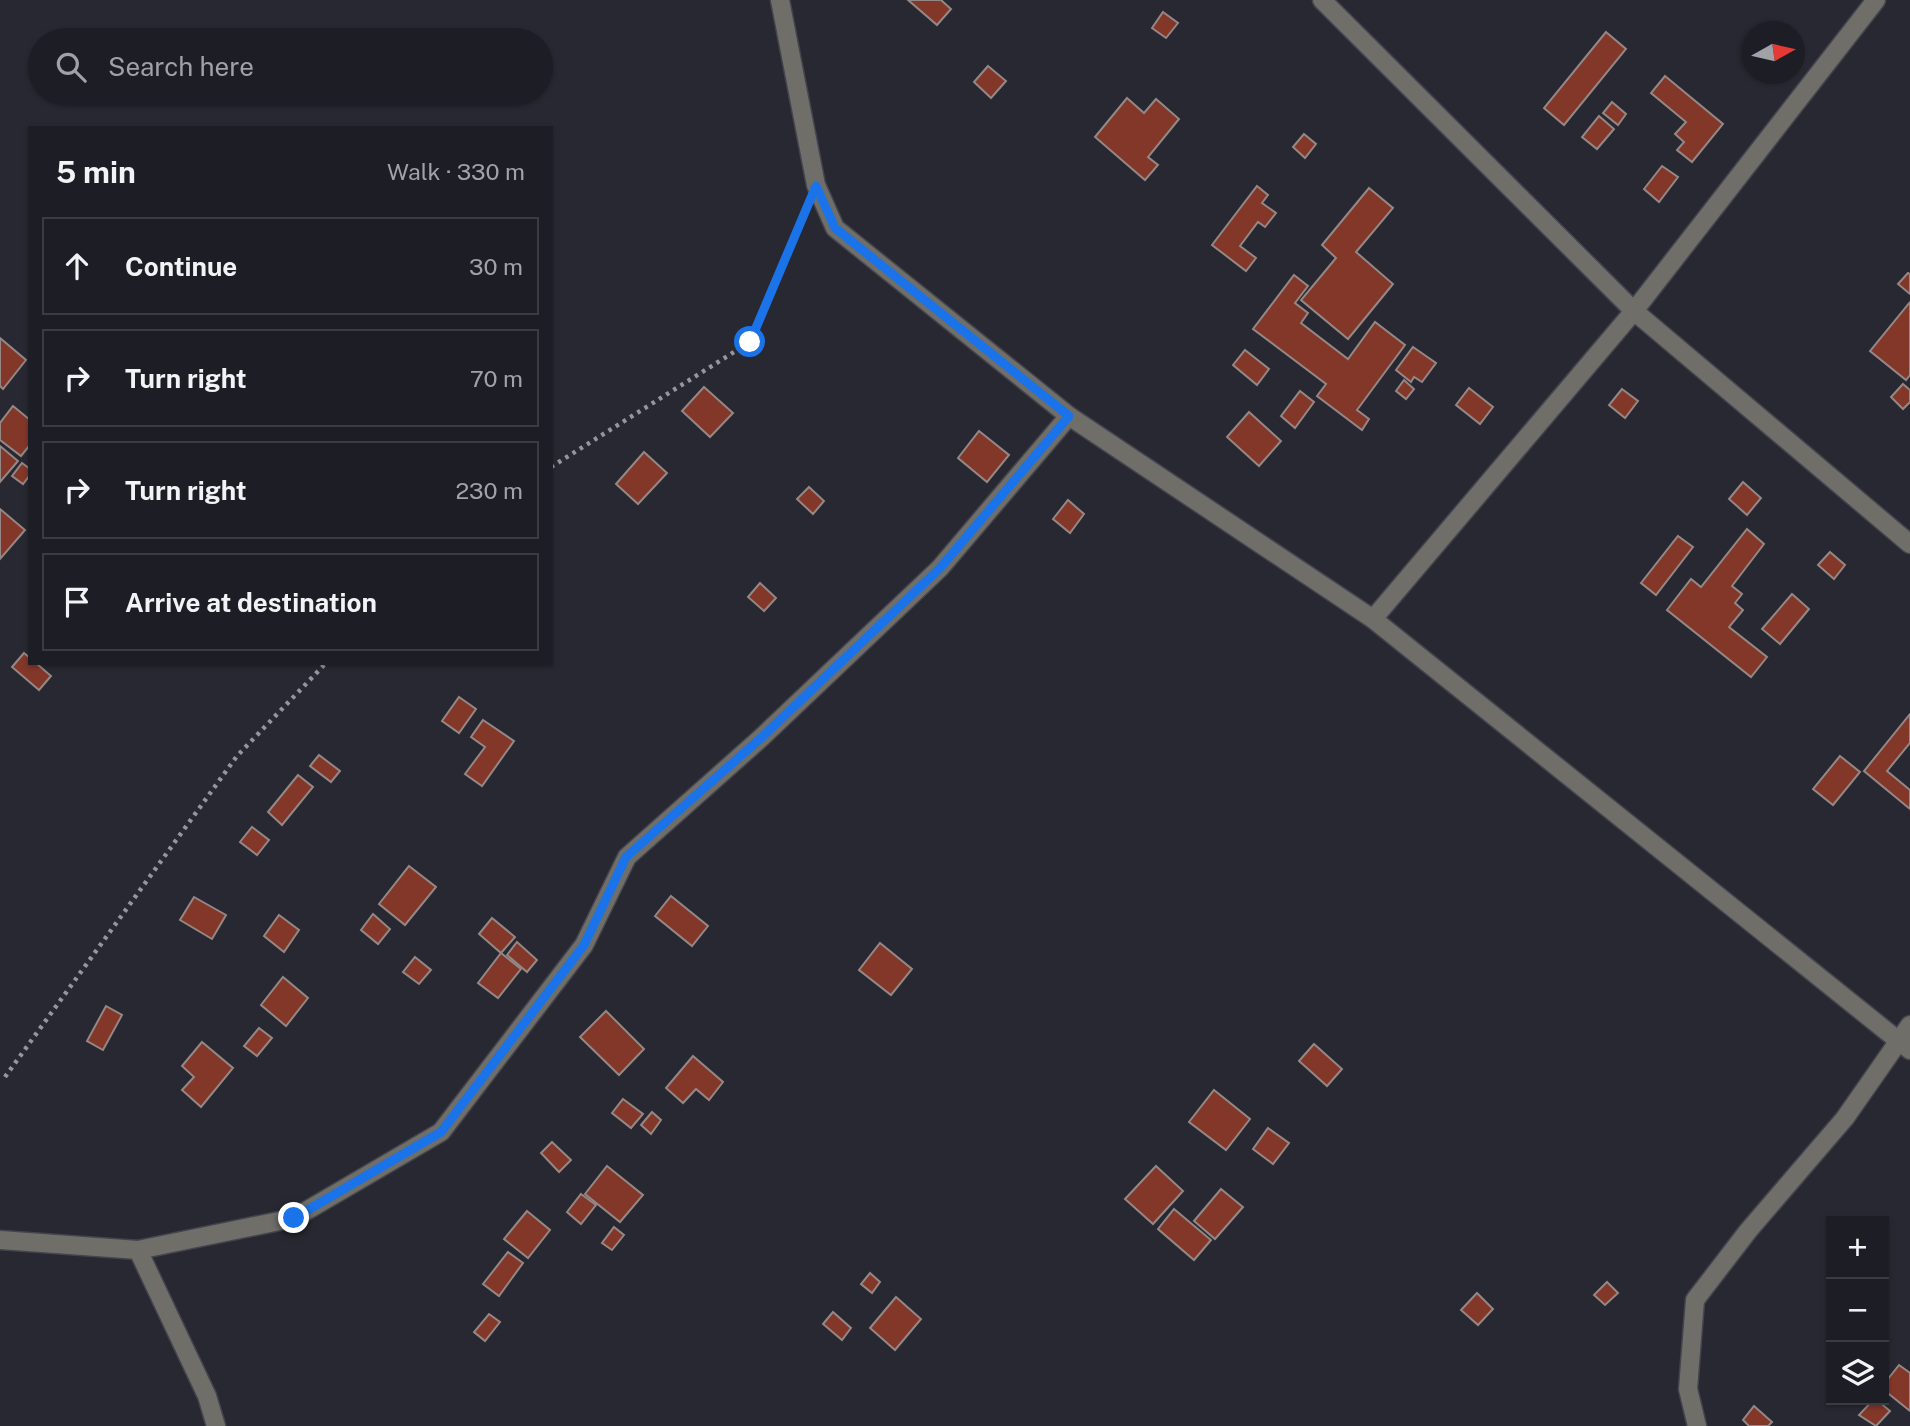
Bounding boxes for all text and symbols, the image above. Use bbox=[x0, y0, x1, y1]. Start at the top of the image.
north arrow bbox=[1742, 21, 1805, 84]
search box bbox=[28, 28, 553, 105]
icon: search bbox=[52, 48, 90, 86]
text: Search here bbox=[108, 51, 254, 82]
text: 5 min bbox=[56, 154, 136, 190]
text: Walk · 330 m bbox=[387, 158, 525, 185]
icon: ahead bbox=[58, 247, 96, 285]
text: Continue bbox=[125, 251, 237, 282]
text: 30 m bbox=[469, 253, 523, 280]
route start bbox=[734, 326, 765, 357]
icon: right bbox=[58, 359, 96, 397]
text: Turn right bbox=[125, 363, 247, 394]
text: 70 m bbox=[470, 365, 523, 392]
icon: right bbox=[58, 471, 96, 509]
text: Turn right bbox=[125, 475, 247, 506]
text: 230 m bbox=[455, 477, 523, 504]
icon: arrive bbox=[58, 583, 96, 621]
text: Arrive at destination bbox=[125, 587, 377, 618]
route end bbox=[278, 1202, 309, 1233]
map controls bbox=[1826, 1216, 1889, 1405]
button: + bbox=[1826, 1216, 1889, 1279]
button: − bbox=[1826, 1279, 1889, 1342]
button: layers bbox=[1826, 1342, 1889, 1405]

